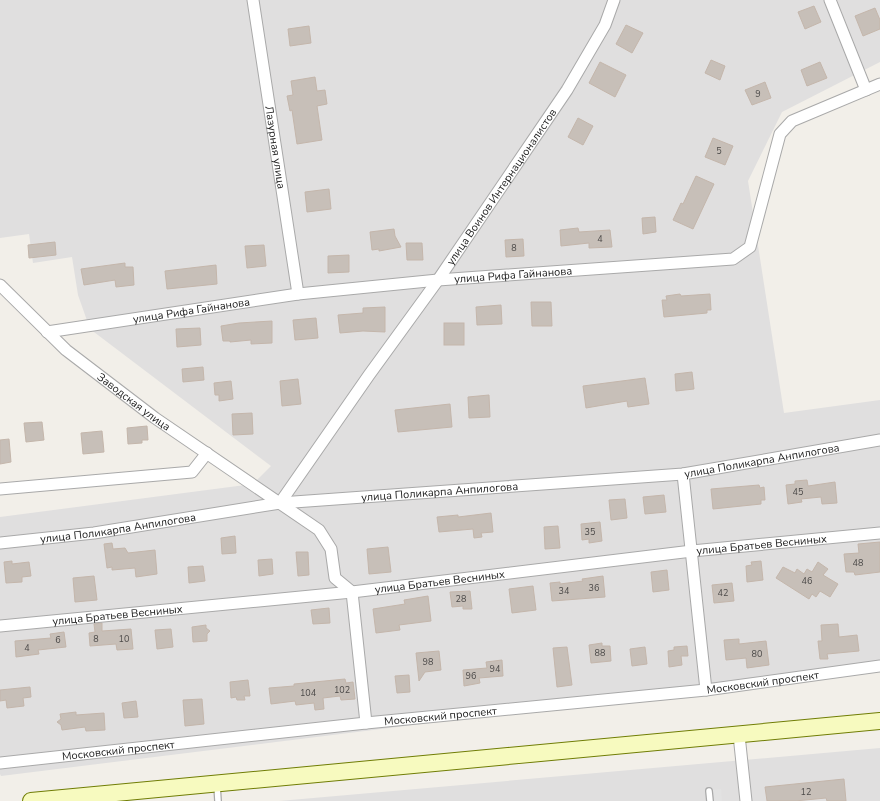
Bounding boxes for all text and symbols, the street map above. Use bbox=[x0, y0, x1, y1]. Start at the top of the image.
house number: 9 bbox=[755, 88, 761, 100]
street label: Лазурная улица bbox=[261, 105, 289, 190]
street label: улица Воинов Интернационалистов bbox=[443, 106, 560, 268]
house number: 5 bbox=[716, 145, 722, 157]
house number: 4 bbox=[597, 233, 603, 245]
house number: 8 bbox=[511, 242, 517, 254]
street label: улица Рифа Гайнанова bbox=[454, 263, 573, 287]
street label: улица Рифа Гайнанова bbox=[132, 294, 251, 327]
street label: Заводская улица bbox=[94, 369, 173, 434]
street label: улица Поликарпа Анпилогова bbox=[683, 440, 841, 482]
street label: улица Поликарпа Анпилогова bbox=[361, 479, 519, 505]
house number: 45 bbox=[793, 486, 803, 498]
street label: улица Поликарпа Анпилогова bbox=[39, 510, 197, 547]
house number: 35 bbox=[585, 526, 595, 538]
street label: улица Братьев Весниных bbox=[696, 531, 828, 559]
house number: 48 bbox=[853, 557, 863, 569]
street label: улица Братьев Весниных bbox=[374, 567, 506, 597]
house number: 46 bbox=[802, 575, 812, 587]
house number: 36 bbox=[589, 582, 599, 594]
house number: 34 bbox=[559, 585, 570, 597]
house number: 42 bbox=[718, 587, 728, 599]
house number: 28 bbox=[456, 593, 466, 605]
street label: улица Братьев Весниных bbox=[52, 601, 183, 629]
house number: 8 bbox=[93, 633, 99, 645]
house number: 10 bbox=[119, 633, 129, 645]
house number: 6 bbox=[55, 634, 61, 646]
house number: 4 bbox=[24, 642, 30, 654]
house number: 88 bbox=[595, 647, 605, 659]
house number: 80 bbox=[752, 648, 762, 660]
house number: 98 bbox=[423, 656, 433, 668]
house number: 94 bbox=[490, 663, 501, 675]
street label: Московский проспект bbox=[706, 668, 820, 698]
house number: 96 bbox=[466, 670, 476, 682]
house number: 102 bbox=[334, 684, 350, 696]
house number: 104 bbox=[300, 687, 317, 699]
street label: Московский проспект bbox=[384, 703, 498, 729]
street label: Московский проспект bbox=[61, 737, 175, 764]
house number: 12 bbox=[801, 786, 811, 798]

